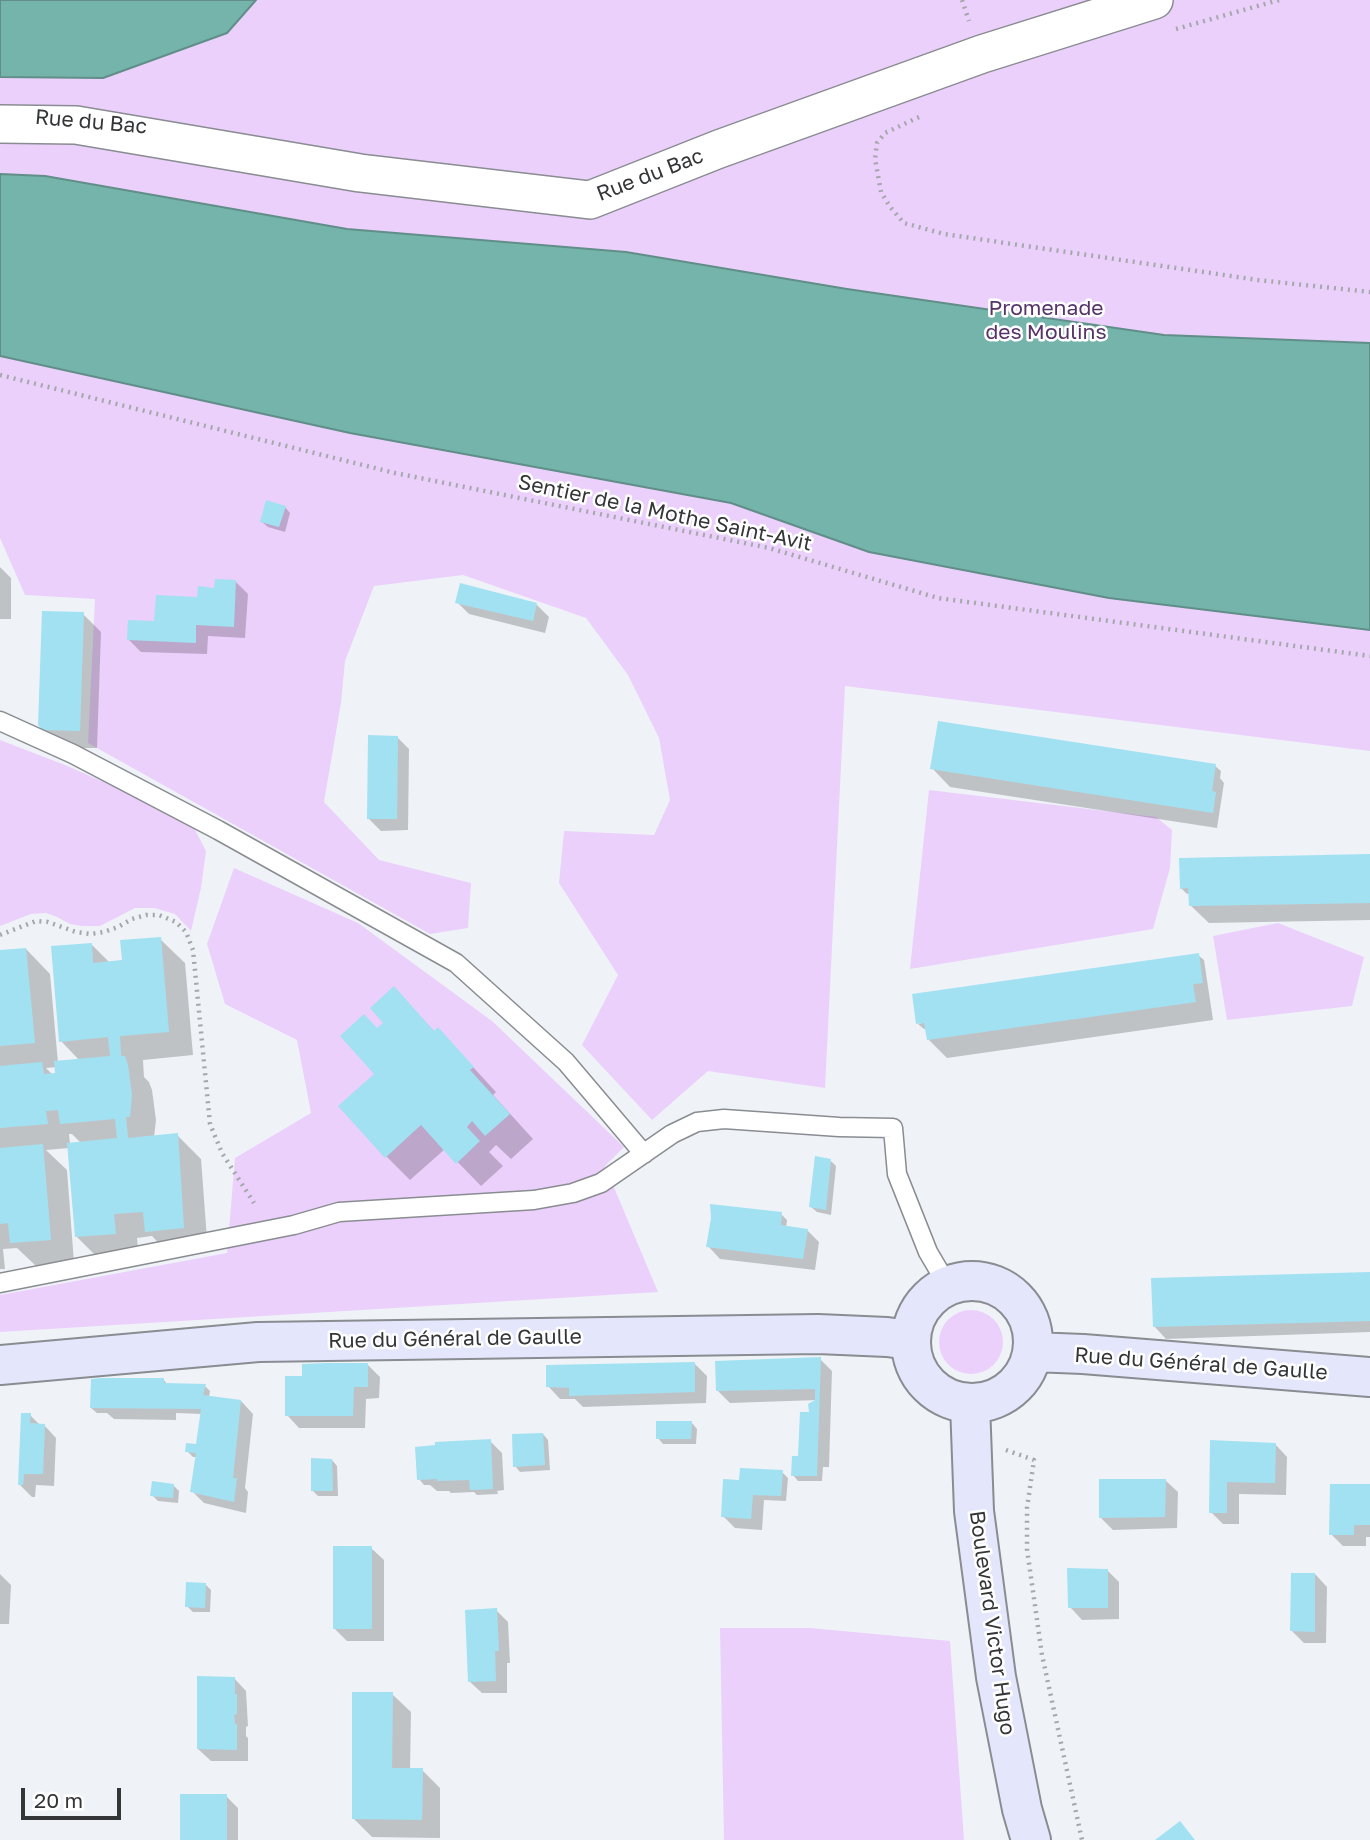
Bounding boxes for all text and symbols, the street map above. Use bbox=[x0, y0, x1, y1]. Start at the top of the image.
street label: Rue du Bac bbox=[34, 105, 148, 139]
street label: Rue du Bac bbox=[593, 143, 707, 207]
park label: Promenade des Moulins bbox=[985, 295, 1107, 345]
street label: Sentier de la Mothe Saint-Avit bbox=[516, 470, 814, 556]
street label: Rue du Général de Gaulle bbox=[328, 1324, 582, 1354]
street label: Rue du Général de Gaulle bbox=[1073, 1343, 1329, 1385]
street label: Boulevard Victor Hugo bbox=[964, 1509, 1020, 1737]
scale bar bbox=[24, 1773, 124, 1817]
text: 20 m bbox=[34, 1787, 83, 1813]

